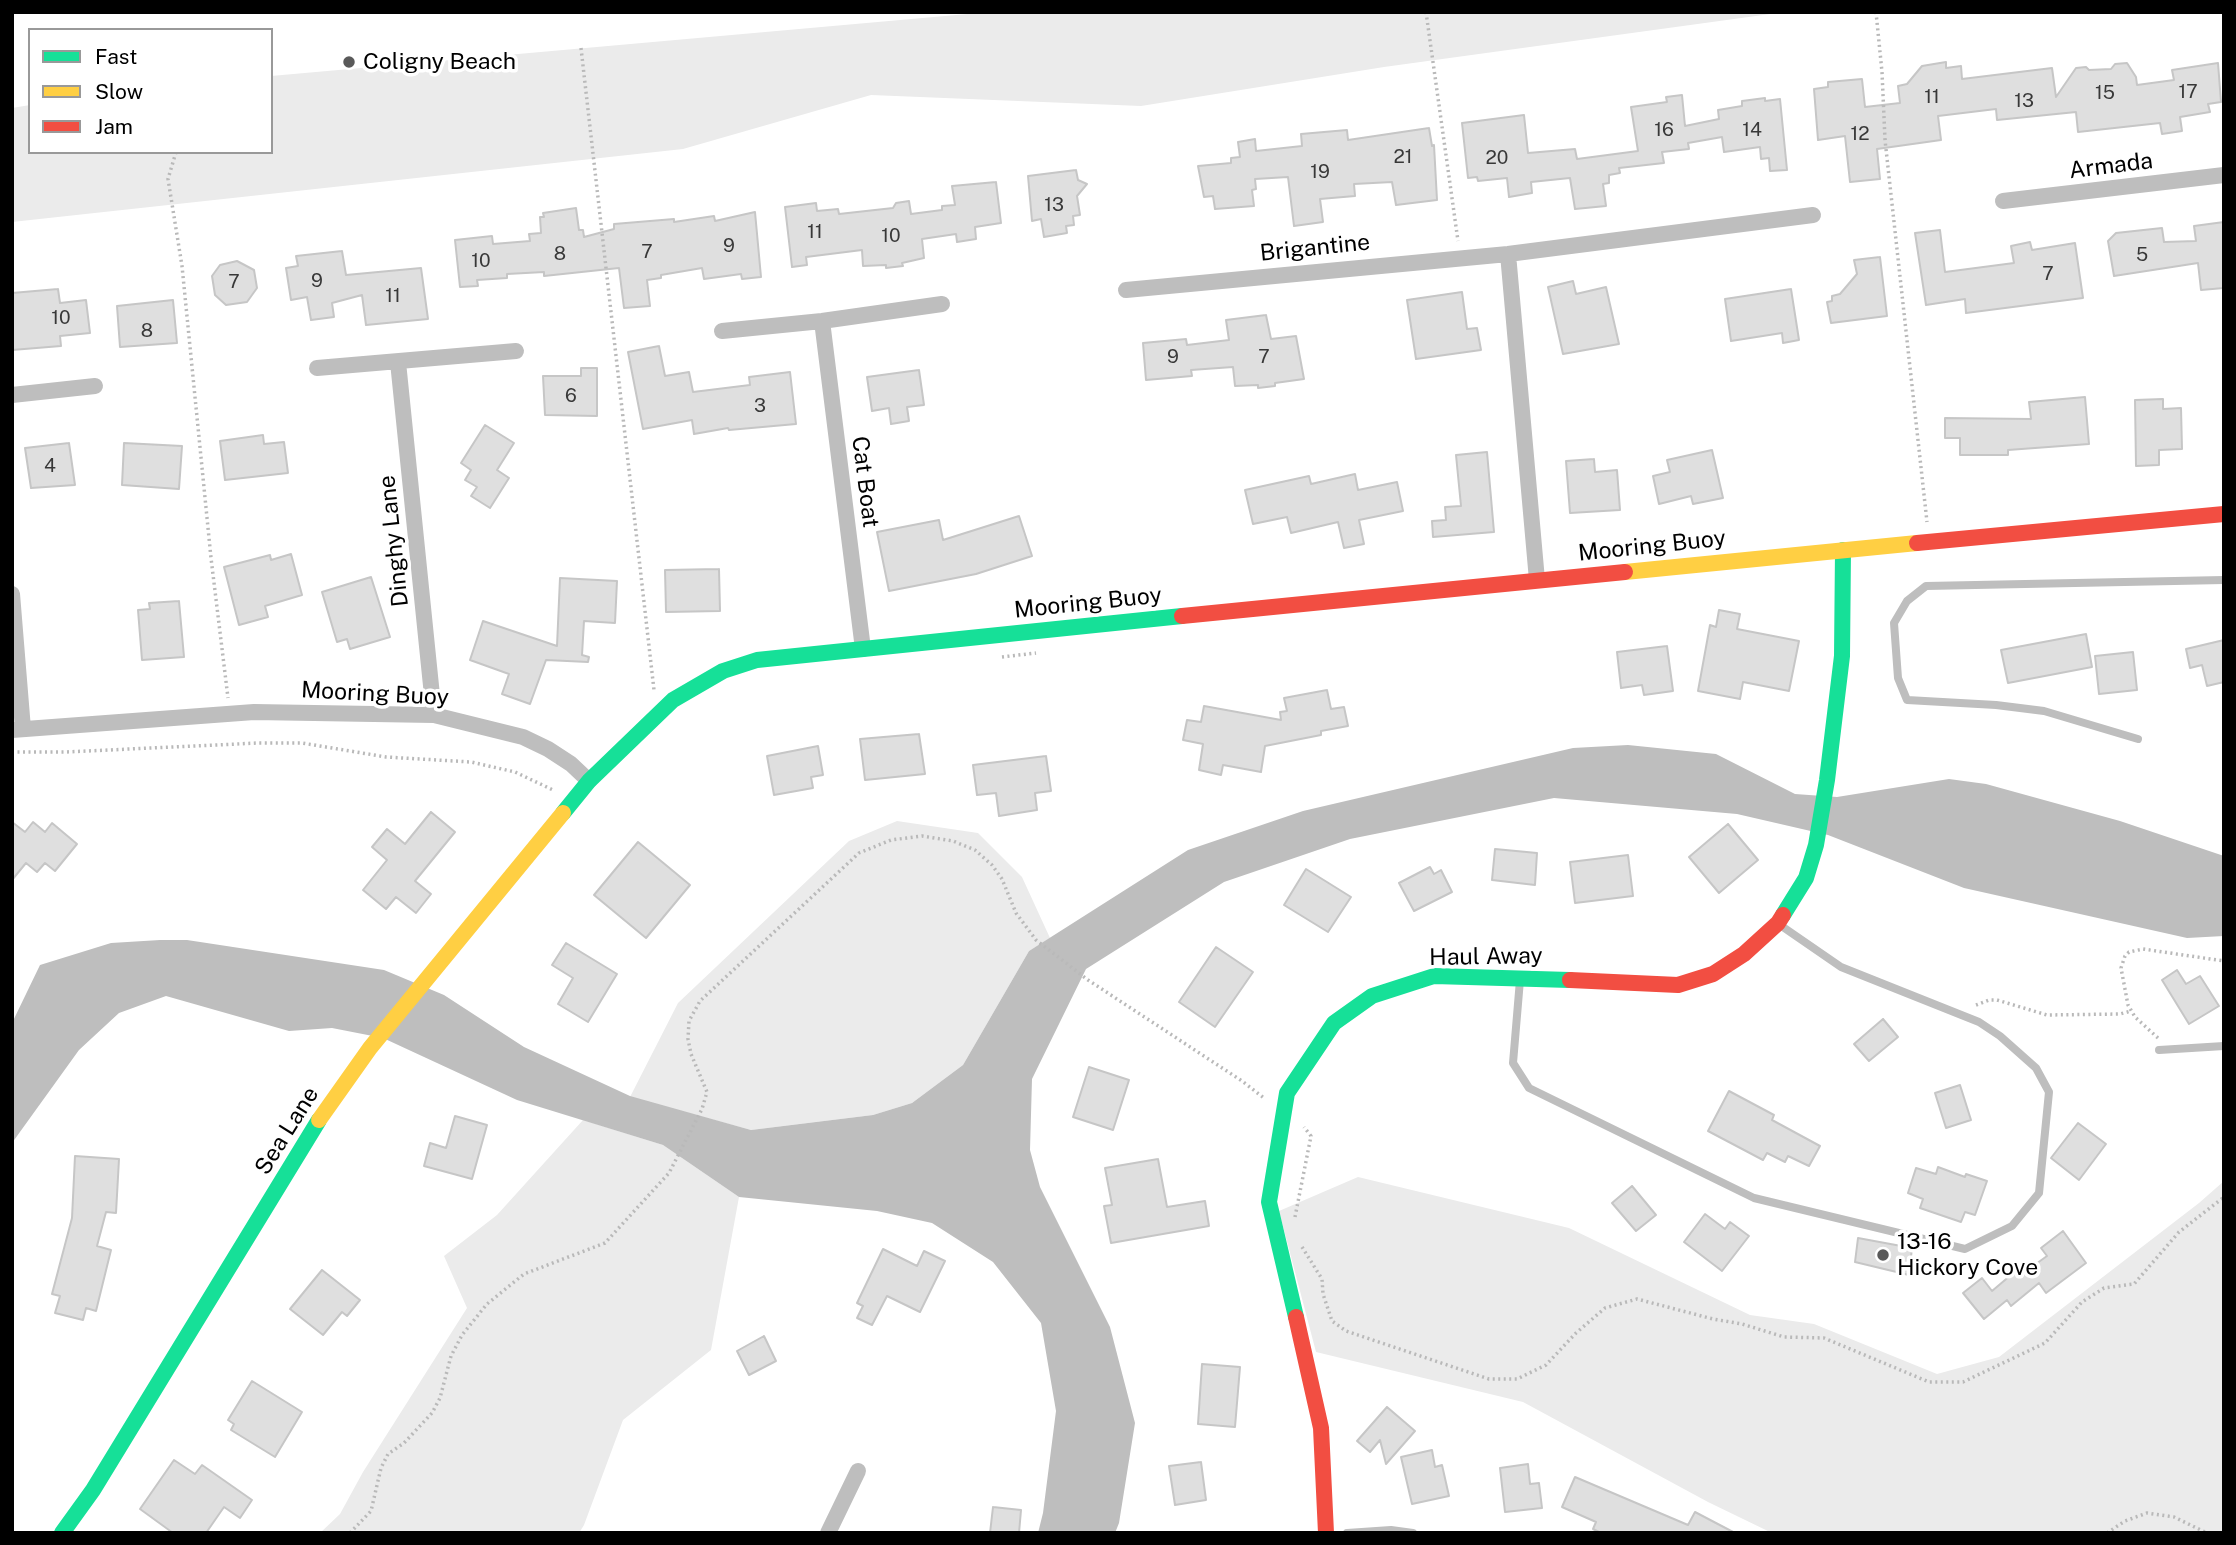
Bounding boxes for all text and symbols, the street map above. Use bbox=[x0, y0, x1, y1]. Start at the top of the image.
legend bbox=[28, 28, 273, 154]
text: Fast bbox=[95, 44, 137, 69]
place label: Coligny Beach bbox=[363, 48, 516, 76]
marker: Coligny Beach bbox=[341, 54, 357, 70]
text: Slow bbox=[95, 79, 143, 104]
house number: 17 bbox=[2178, 81, 2198, 103]
house number: 15 bbox=[2095, 82, 2115, 104]
house number: 11 bbox=[1924, 86, 1940, 108]
house number: 13 bbox=[2014, 90, 2034, 112]
text: Jam bbox=[95, 114, 133, 139]
house number: 16 bbox=[1654, 119, 1674, 141]
house number: 14 bbox=[1742, 119, 1762, 141]
house number: 12 bbox=[1850, 123, 1870, 145]
house number: 21 bbox=[1393, 146, 1413, 168]
house number: 20 bbox=[1486, 147, 1508, 169]
street label: Armada bbox=[2067, 147, 2155, 185]
house number: 19 bbox=[1310, 161, 1330, 183]
house number: 13 bbox=[1044, 194, 1064, 216]
house number: 11 bbox=[807, 221, 823, 243]
house number: 10 bbox=[881, 225, 901, 247]
street label: Brigantine bbox=[1259, 228, 1371, 268]
house number: 9 bbox=[723, 235, 735, 257]
house number: 7 bbox=[641, 241, 653, 263]
house number: 8 bbox=[554, 243, 566, 265]
house number: 5 bbox=[2136, 244, 2148, 266]
house number: 10 bbox=[471, 250, 491, 272]
house number: 7 bbox=[2042, 263, 2054, 285]
house number: 9 bbox=[311, 270, 323, 292]
house number: 7 bbox=[228, 271, 240, 293]
house number: 11 bbox=[385, 285, 401, 307]
house number: 10 bbox=[51, 307, 71, 329]
house number: 8 bbox=[141, 320, 153, 342]
house number: 9 bbox=[1167, 346, 1179, 368]
house number: 7 bbox=[1258, 346, 1270, 368]
house number: 6 bbox=[565, 385, 577, 407]
house number: 3 bbox=[754, 395, 766, 417]
street label: Cat Boat bbox=[846, 435, 884, 529]
house number: 4 bbox=[44, 455, 56, 477]
street label: Dinghy Lane bbox=[373, 474, 415, 608]
street label: Mooring Buoy bbox=[1577, 525, 1727, 567]
street label: Mooring Buoy bbox=[1013, 582, 1163, 624]
street label: Mooring Buoy bbox=[300, 676, 450, 712]
street label: Haul Away bbox=[1429, 942, 1543, 972]
street label: Sea Lane bbox=[249, 1082, 325, 1180]
place label: 13-16 Hickory Cove bbox=[1897, 1228, 2038, 1282]
marker: 13-16 Hickory Cove bbox=[1875, 1247, 1891, 1263]

